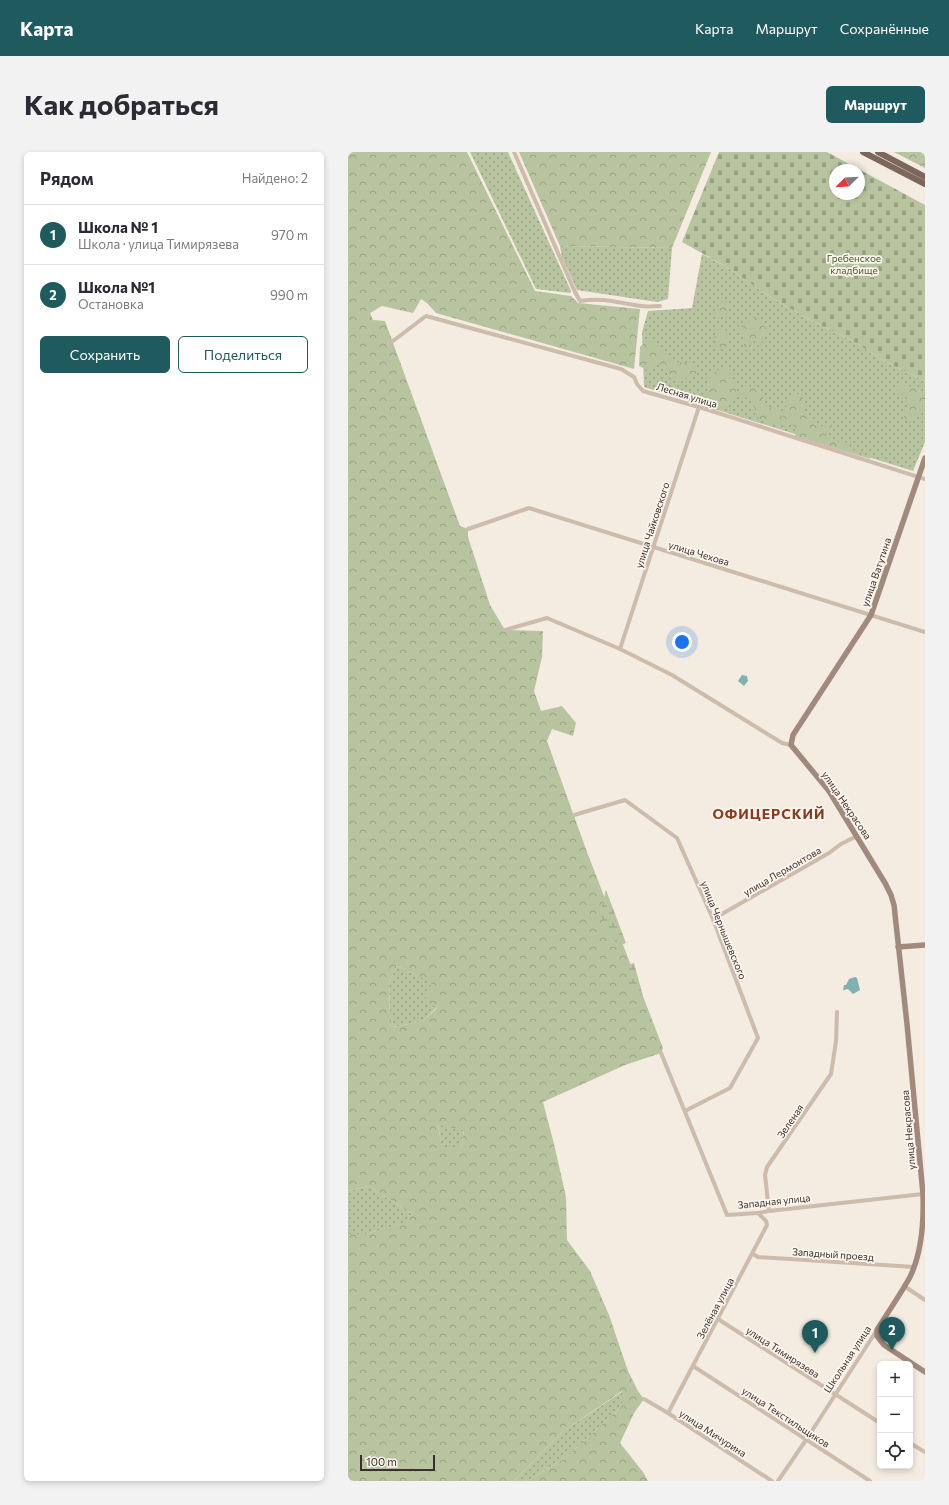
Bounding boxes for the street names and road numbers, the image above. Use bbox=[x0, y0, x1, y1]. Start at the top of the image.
street label: Лесная улица bbox=[655, 380, 719, 410]
street label: улица Чайковского bbox=[632, 480, 672, 570]
street label: улица Ватутина bbox=[859, 536, 893, 608]
street label: улица Чехова bbox=[667, 538, 731, 568]
street label: улица Некрасова bbox=[820, 769, 874, 841]
street label: улица Лермонтова bbox=[741, 844, 823, 898]
street label: улица Чернышевского bbox=[699, 879, 749, 981]
street label: улица Некрасова bbox=[899, 1090, 917, 1170]
street label: Зеленая bbox=[774, 1102, 806, 1140]
street label: Западная улица bbox=[737, 1191, 811, 1211]
street label: Западный проезд bbox=[792, 1245, 874, 1263]
street label: Зелёная улица bbox=[694, 1275, 736, 1341]
street label: Школьная улица bbox=[821, 1323, 873, 1395]
street label: улица Тимирязева bbox=[744, 1324, 822, 1380]
street label: улица Текстильщиков bbox=[740, 1384, 832, 1450]
street label: улица Мичурина bbox=[677, 1407, 749, 1459]

